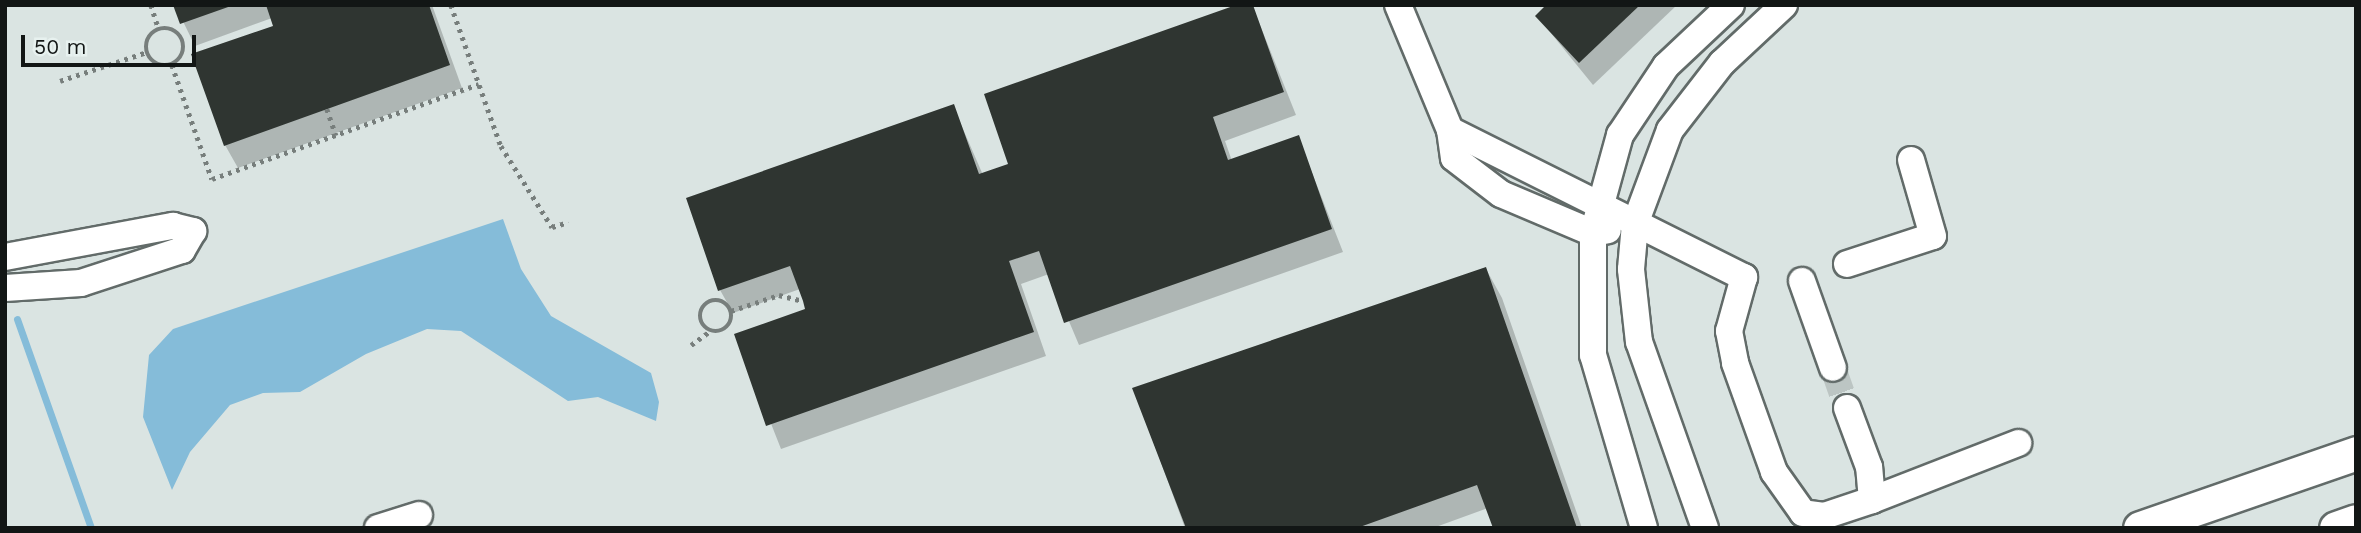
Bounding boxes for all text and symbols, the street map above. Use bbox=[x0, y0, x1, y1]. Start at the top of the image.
scale bar bbox=[24, 21, 200, 65]
text: 50 m bbox=[34, 34, 86, 59]

